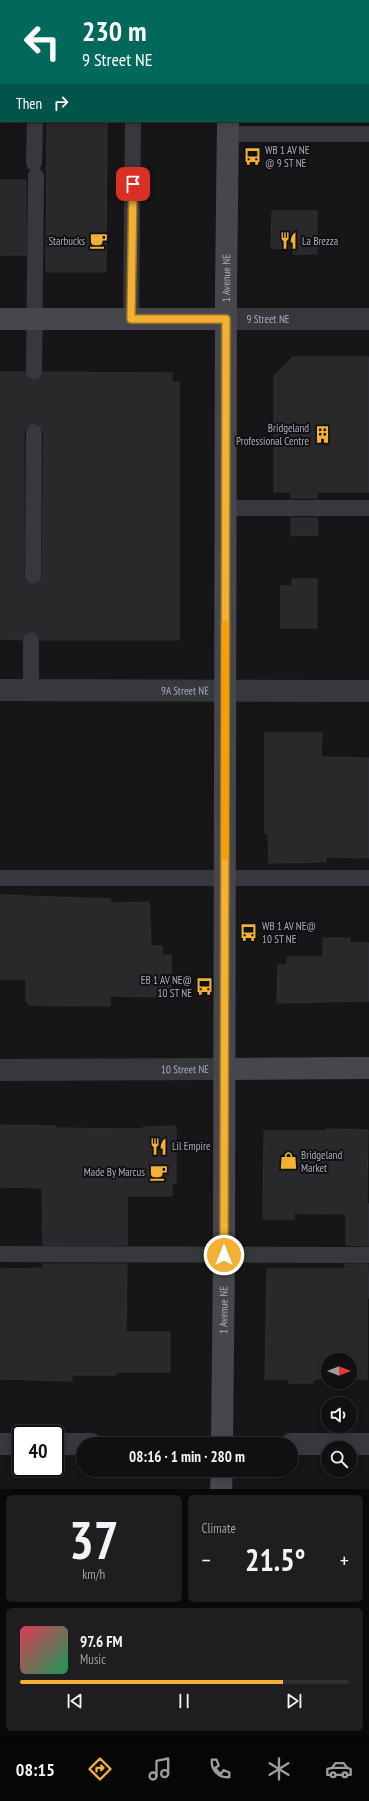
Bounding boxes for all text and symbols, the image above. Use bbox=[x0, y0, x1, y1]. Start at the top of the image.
text: 230 m bbox=[82, 12, 146, 49]
icon: left bbox=[16, 16, 68, 68]
text: 9 Street NE bbox=[82, 48, 152, 71]
icon: right bbox=[50, 92, 72, 114]
text: Then bbox=[16, 94, 42, 113]
place label: WB 1 AV NE @ 9 ST NE bbox=[265, 143, 310, 170]
bus stop icon: WB 1 AV NE @ 9 ST NE bbox=[242, 146, 262, 166]
pin bbox=[116, 167, 150, 201]
icon: arrive bbox=[122, 173, 144, 195]
cafe icon: Starbucks bbox=[88, 231, 108, 251]
restaurant icon: La Brezza bbox=[279, 231, 299, 251]
place label: Starbucks bbox=[48, 234, 85, 248]
place label: La Brezza bbox=[302, 234, 338, 248]
street label: 1 Avenue NE bbox=[219, 254, 233, 302]
street label: 9 Street NE bbox=[246, 312, 290, 326]
place label: Bridgeland Professional Centre bbox=[236, 421, 309, 448]
building icon: Bridgeland Professional Centre bbox=[312, 424, 332, 444]
street label: 9A Street NE bbox=[161, 683, 209, 698]
place label: WB 1 AV NE@ 10 ST NE bbox=[262, 919, 316, 946]
bus stop icon: WB 1 AV NE@ 10 ST NE bbox=[239, 922, 259, 942]
place label: EB 1 AV NE@ 10 ST NE bbox=[141, 973, 192, 1000]
bus stop icon: EB 1 AV NE@ 10 ST NE bbox=[195, 976, 215, 996]
street label: 10 Street NE bbox=[161, 1062, 209, 1076]
restaurant icon: Lil Empire bbox=[149, 1136, 169, 1156]
place label: Lil Empire bbox=[172, 1139, 211, 1153]
place label: Bridgeland Market bbox=[301, 1148, 342, 1175]
shop icon: Bridgeland Market bbox=[278, 1151, 298, 1171]
cafe icon: Made By Marcus bbox=[148, 1162, 168, 1182]
place label: Made By Marcus bbox=[84, 1165, 145, 1179]
position arrow bbox=[203, 1234, 245, 1276]
street label: 1 Avenue NE bbox=[216, 1286, 231, 1334]
north arrow bbox=[321, 1353, 357, 1389]
map controls bbox=[321, 1353, 357, 1477]
button: sound bbox=[321, 1397, 357, 1433]
speed limit sign: 40 bbox=[12, 1425, 64, 1477]
button: search bbox=[321, 1441, 357, 1477]
text: 08:16 · 1 min · 280 m bbox=[129, 1447, 245, 1466]
text: 37 bbox=[69, 1506, 119, 1573]
text: Climate bbox=[202, 1520, 236, 1537]
text: 21.5° bbox=[245, 1540, 305, 1579]
text: − bbox=[202, 1546, 211, 1574]
text: + bbox=[340, 1546, 349, 1574]
text: km/h bbox=[82, 1566, 105, 1583]
text: 97.6 FM bbox=[80, 1632, 123, 1651]
text: Music bbox=[80, 1651, 106, 1668]
icon: previous bbox=[64, 1690, 86, 1712]
icon: pause bbox=[173, 1690, 195, 1712]
icon: next bbox=[283, 1690, 305, 1712]
icon: directions bbox=[86, 1755, 114, 1783]
icon: music bbox=[146, 1755, 174, 1783]
icon: phone bbox=[206, 1755, 234, 1783]
icon: climate bbox=[265, 1755, 293, 1783]
icon: car bbox=[325, 1755, 353, 1783]
text: 08:15 bbox=[16, 1758, 55, 1781]

